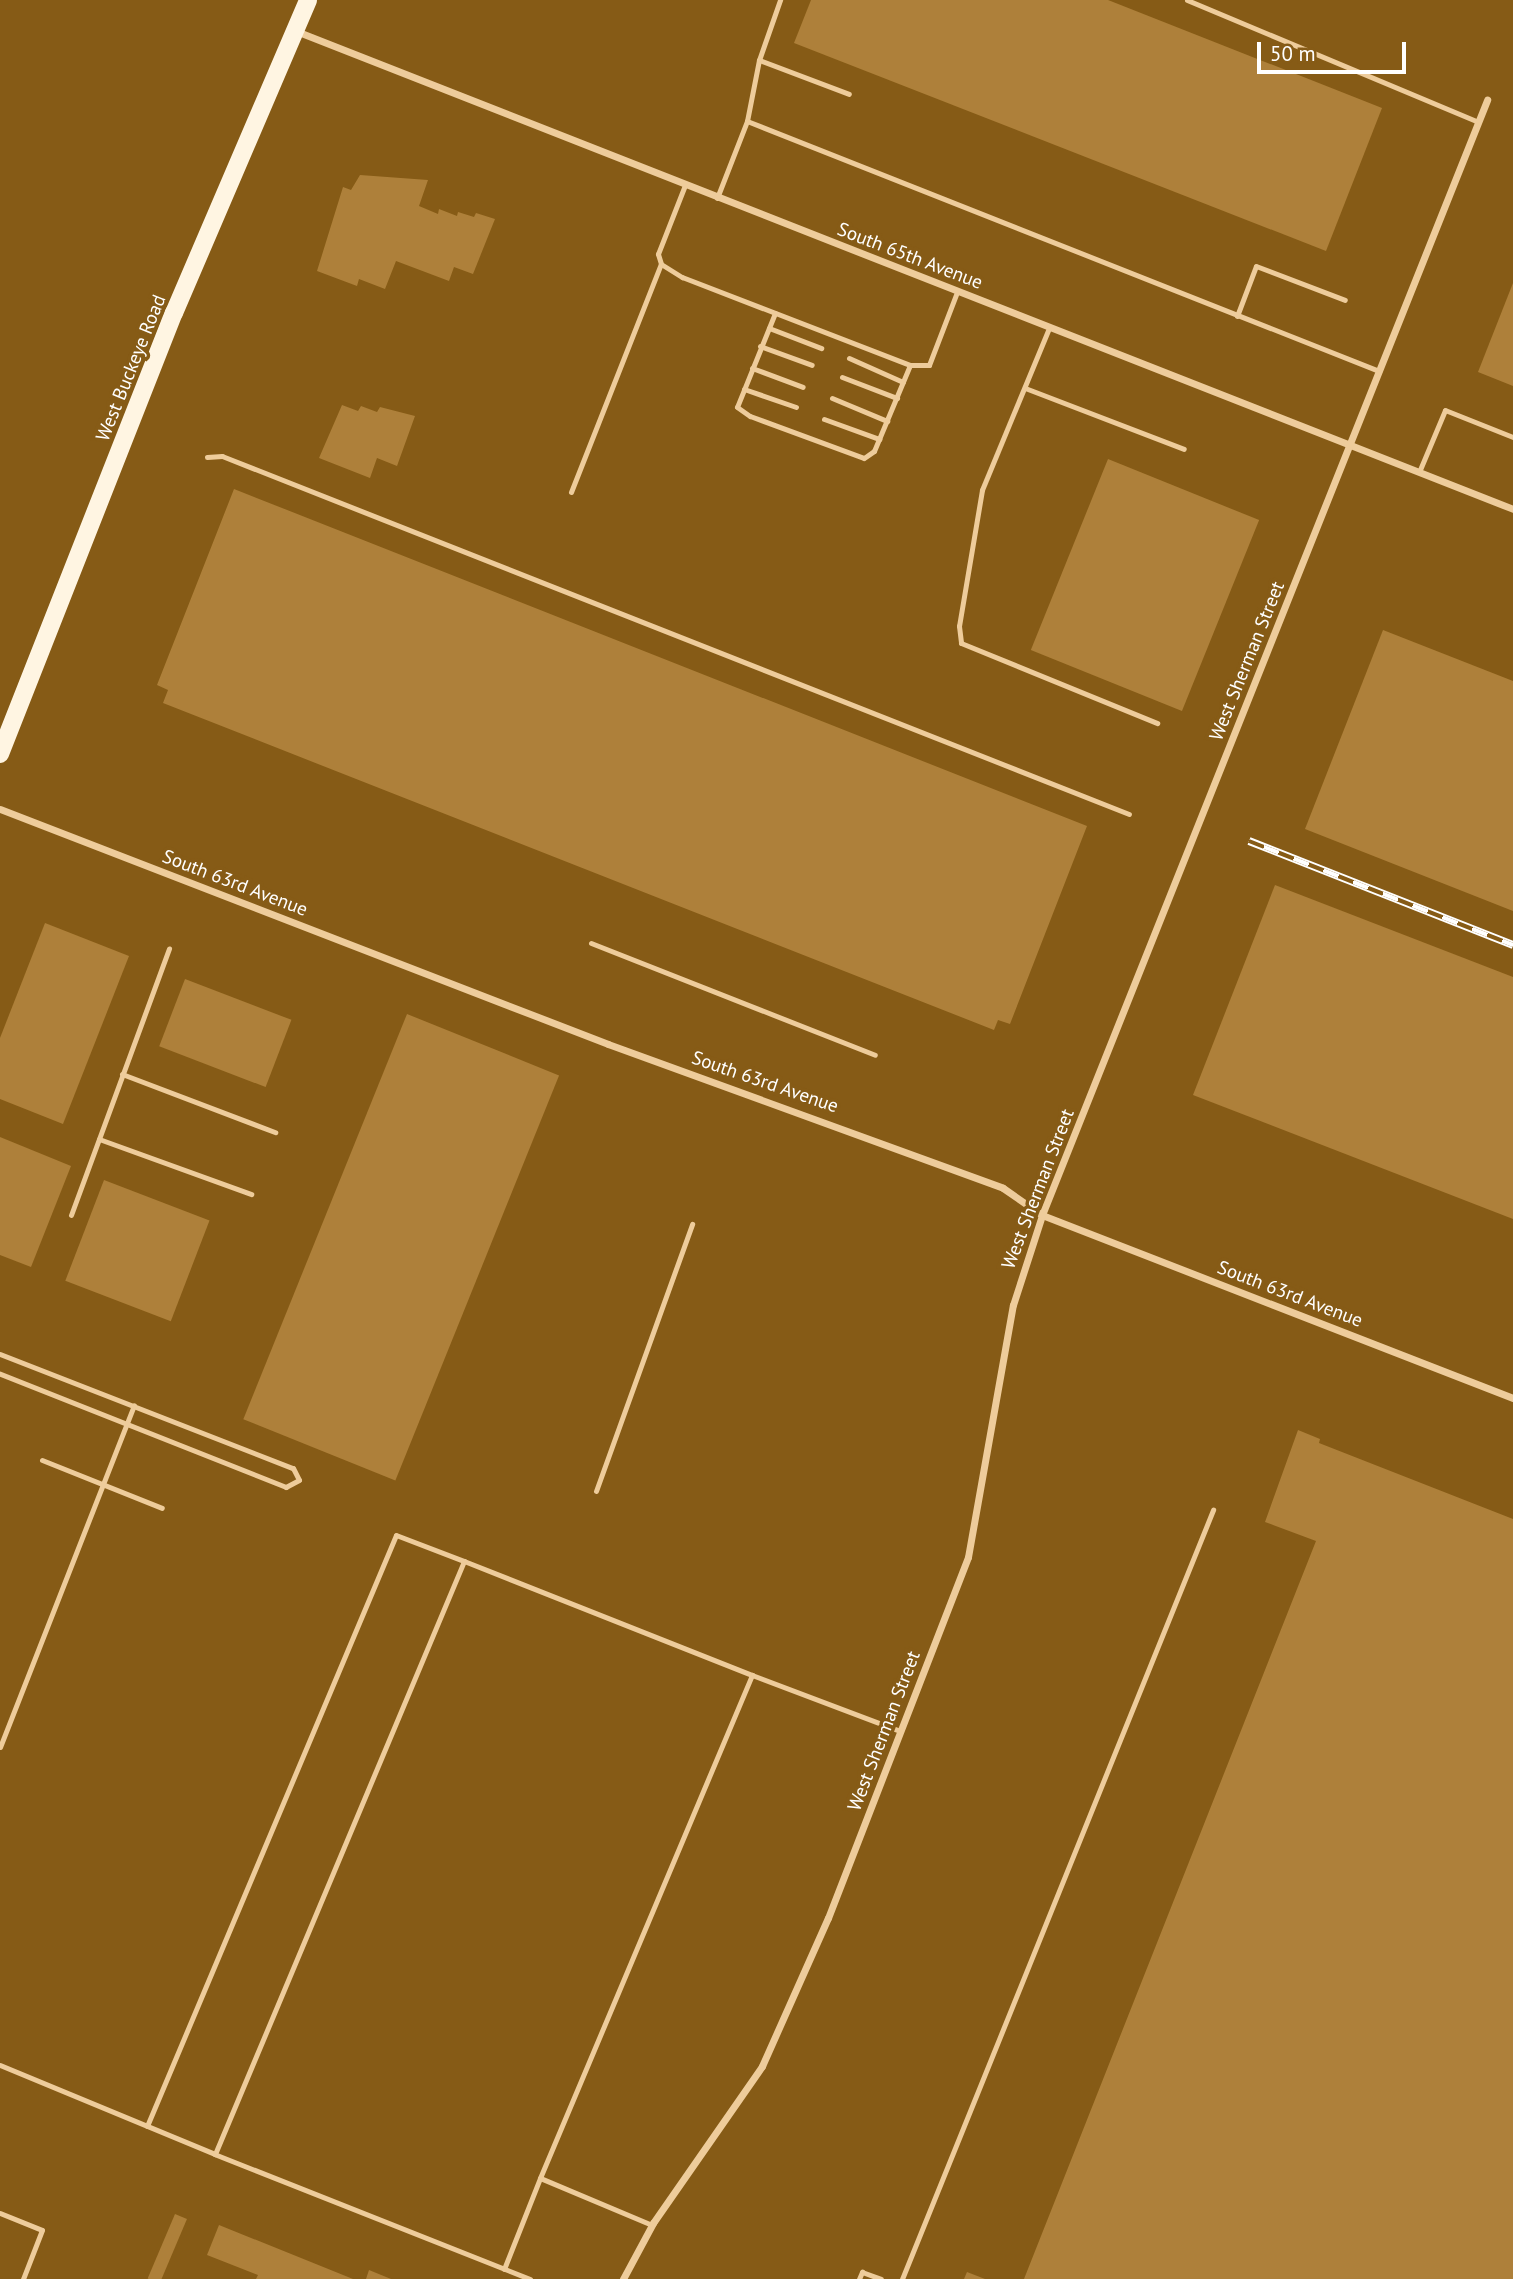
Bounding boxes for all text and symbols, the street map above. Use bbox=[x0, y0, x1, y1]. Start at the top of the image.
scale bar bbox=[1261, 28, 1410, 72]
text: 50 m bbox=[1270, 40, 1316, 67]
street label: South 65th Avenue bbox=[834, 218, 986, 294]
street label: West Buckeye Road bbox=[91, 292, 171, 444]
street label: West Sherman Street bbox=[1205, 578, 1289, 744]
street label: South 63rd Avenue bbox=[159, 845, 311, 921]
street label: South 63rd Avenue bbox=[688, 1046, 842, 1118]
street label: West Sherman Street bbox=[997, 1106, 1079, 1272]
street label: South 63rd Avenue bbox=[1214, 1256, 1366, 1332]
street label: West Sherman Street bbox=[843, 1648, 925, 1814]

